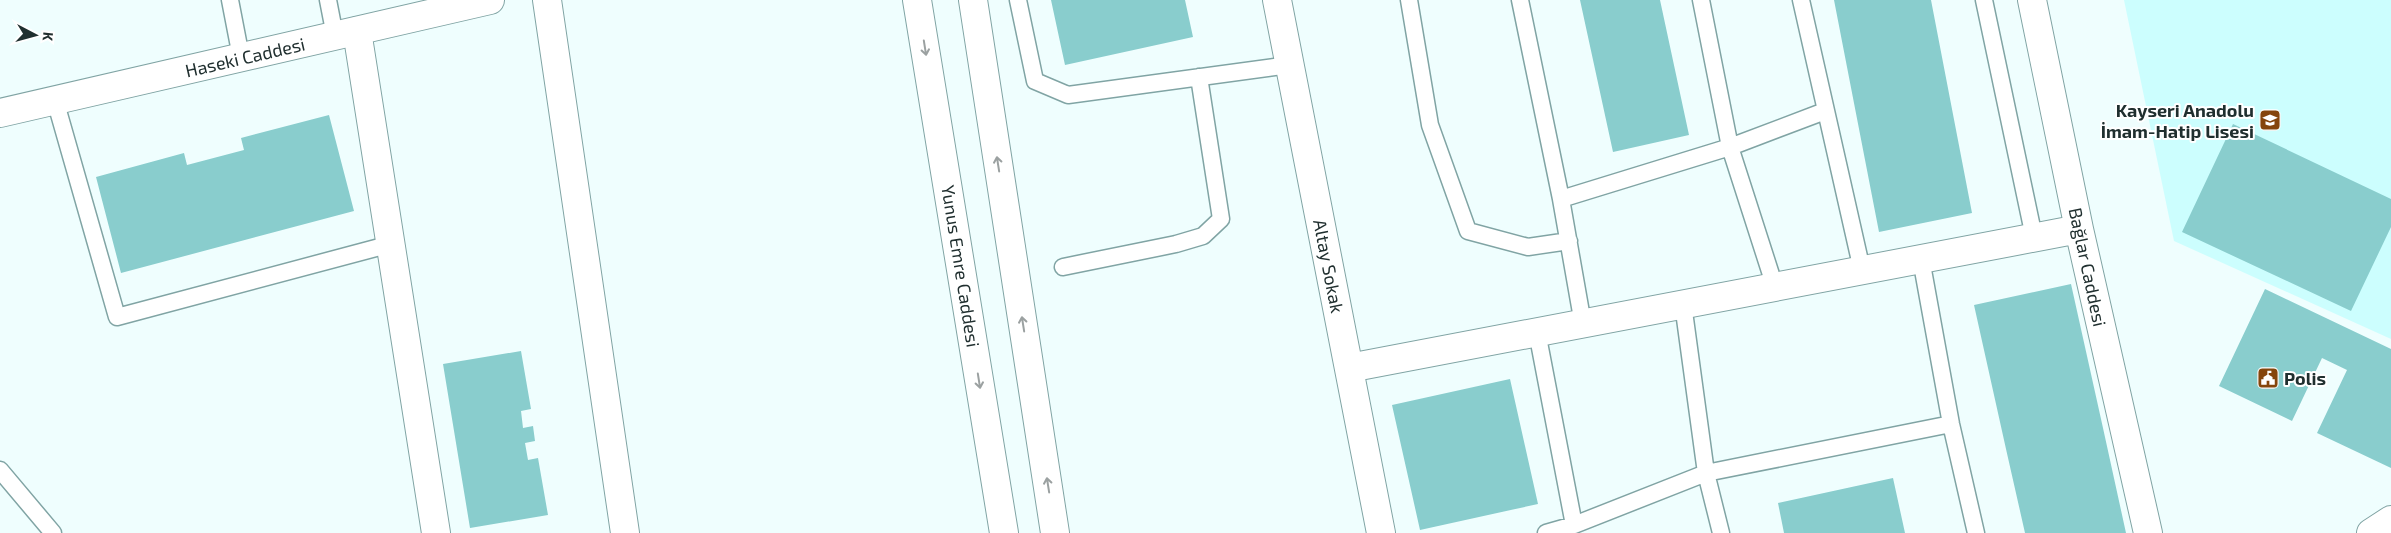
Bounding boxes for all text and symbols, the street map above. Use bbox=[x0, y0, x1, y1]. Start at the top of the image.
north arrow bbox=[10, 10, 60, 60]
text: K bbox=[39, 31, 57, 42]
street label: Haseki Caddesi bbox=[183, 33, 307, 81]
one-way arrow bbox=[920, 40, 930, 56]
place label: Kayseri Anadolu İmam-Hatip Lisesi bbox=[2101, 99, 2254, 142]
school or university icon: Kayseri Anadolu İmam-Hatip Lisesi bbox=[2258, 108, 2282, 132]
one-way arrow bbox=[993, 156, 1003, 172]
street label: Yunus Emre Caddesi bbox=[937, 183, 985, 349]
street label: Bağlar Caddesi bbox=[2065, 205, 2111, 329]
street label: Altay Sokak bbox=[1309, 217, 1349, 315]
one-way arrow bbox=[1018, 317, 1028, 333]
public building icon: Polis bbox=[2256, 366, 2280, 390]
place label: Polis bbox=[2284, 367, 2326, 389]
one-way arrow bbox=[975, 373, 985, 389]
one-way arrow bbox=[1042, 477, 1052, 493]

